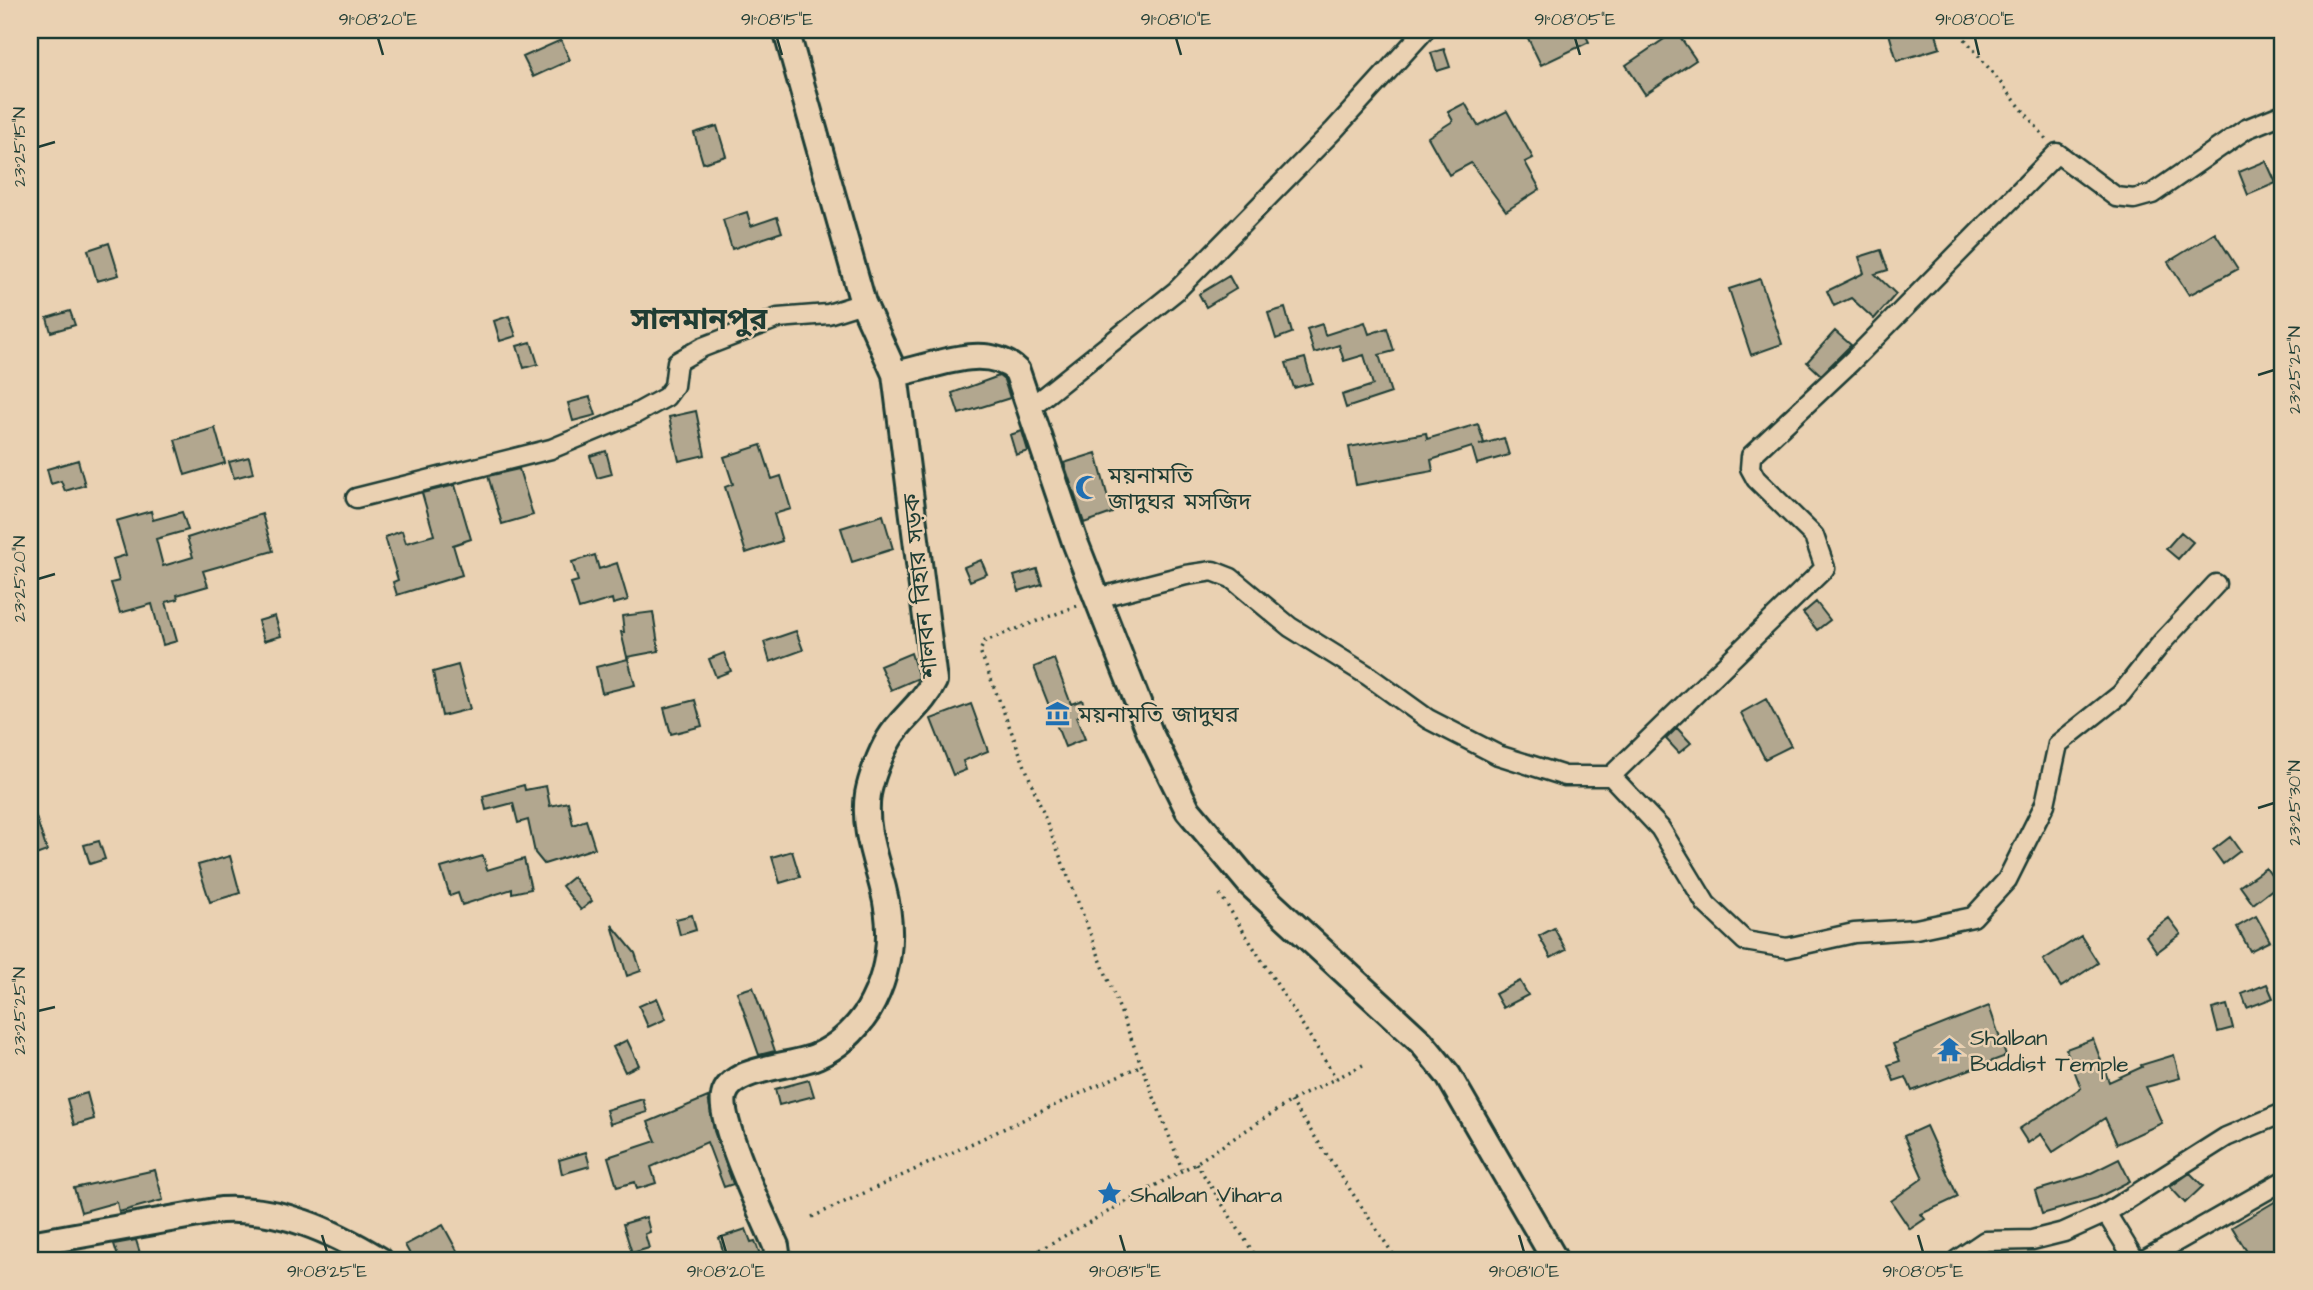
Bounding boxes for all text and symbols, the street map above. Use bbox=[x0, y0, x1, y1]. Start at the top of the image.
text: 91°08'20"E bbox=[338, 7, 418, 32]
text: 91°08'15"E bbox=[741, 7, 814, 32]
text: 91°08'10"E bbox=[1140, 7, 1212, 32]
text: 91°08'05"E bbox=[1534, 7, 1616, 32]
text: 91°08'00"E bbox=[1935, 7, 2015, 32]
text: 23°25'15"N bbox=[7, 107, 32, 187]
district label: সালমানপুর bbox=[630, 299, 768, 341]
text: 23°25'25"N bbox=[2282, 326, 2307, 414]
place label: ময়নামতি জাদুঘর মসজিদ bbox=[1107, 460, 1251, 518]
mosque icon: ময়নামতি জাদুঘর মসজিদ bbox=[1074, 474, 1102, 502]
street label: শালবন বিহার সড়ক bbox=[895, 491, 947, 681]
text: 23°25'20"N bbox=[7, 536, 32, 622]
place label: ময়নামতি জাদুঘর bbox=[1077, 699, 1239, 731]
museum icon: ময়নামতি জাদুঘর bbox=[1044, 700, 1072, 728]
text: 23°25'30"N bbox=[2282, 760, 2307, 846]
text: 23°25'25"N bbox=[7, 967, 32, 1055]
place label: Shalban Buddist Temple bbox=[1970, 1022, 2129, 1080]
temple icon: Shalban Buddist Temple bbox=[1936, 1036, 1964, 1064]
place label: Shalban Vihara bbox=[1130, 1179, 1282, 1211]
place icon: Shalban Vihara bbox=[1096, 1180, 1124, 1208]
text: 91°08'25"E bbox=[287, 1259, 368, 1284]
text: 91°08'20"E bbox=[686, 1259, 766, 1284]
text: 91°08'15"E bbox=[1089, 1259, 1162, 1284]
text: 91°08'10"E bbox=[1488, 1259, 1560, 1284]
text: 91°08'05"E bbox=[1882, 1259, 1964, 1284]

